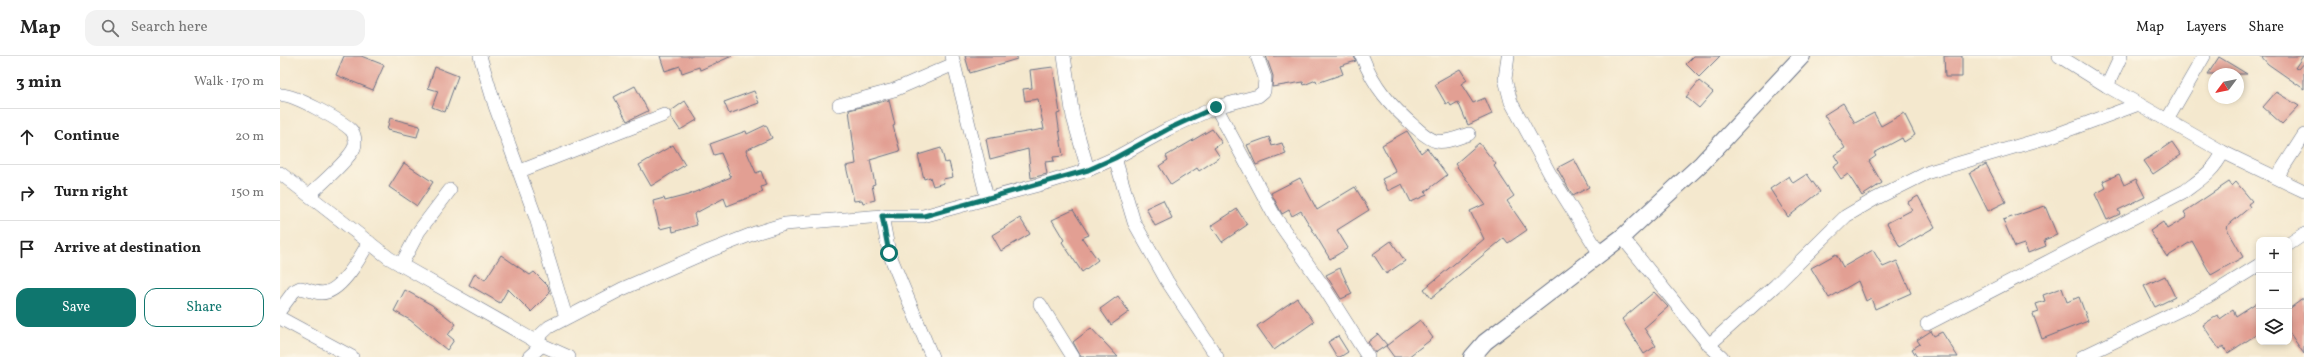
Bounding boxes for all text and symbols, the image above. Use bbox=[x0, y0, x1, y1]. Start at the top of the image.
search box bbox=[85, 10, 365, 46]
text: Map bbox=[20, 15, 61, 41]
icon: search bbox=[99, 17, 121, 39]
text: Search here bbox=[131, 17, 208, 38]
text: Map bbox=[2136, 18, 2164, 37]
text: Layers bbox=[2186, 18, 2226, 37]
text: Share bbox=[2248, 18, 2284, 37]
north arrow bbox=[2208, 68, 2244, 104]
text: 3 min bbox=[16, 71, 62, 94]
text: Walk · 170 m bbox=[194, 73, 264, 91]
route end bbox=[1207, 98, 1225, 116]
icon: ahead bbox=[16, 126, 38, 148]
text: Continue bbox=[54, 126, 119, 147]
text: 20 m bbox=[235, 128, 264, 146]
icon: right bbox=[16, 182, 38, 204]
text: Turn right bbox=[54, 182, 128, 203]
text: 150 m bbox=[231, 184, 264, 202]
map controls bbox=[2256, 237, 2292, 345]
button: + bbox=[2256, 237, 2292, 273]
icon: arrive bbox=[16, 238, 38, 260]
text: Arrive at destination bbox=[54, 238, 201, 259]
route start bbox=[880, 244, 898, 262]
button: − bbox=[2256, 273, 2292, 309]
button: Save bbox=[16, 288, 136, 327]
button: Share bbox=[144, 288, 264, 327]
button: layers bbox=[2256, 309, 2292, 345]

